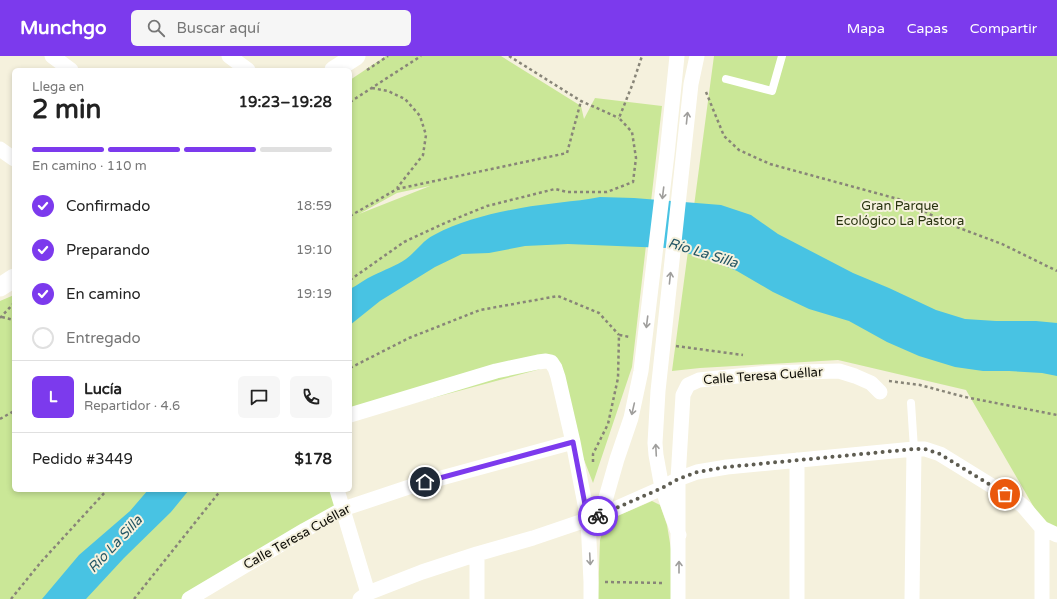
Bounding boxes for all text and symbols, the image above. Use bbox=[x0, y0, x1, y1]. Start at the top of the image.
search box bbox=[131, 10, 411, 46]
text: Munchgo bbox=[20, 17, 107, 39]
icon: search bbox=[145, 17, 167, 39]
text: Buscar aquí bbox=[177, 19, 260, 37]
text: Mapa bbox=[847, 20, 885, 37]
text: Capas bbox=[907, 20, 948, 37]
text: Compartir bbox=[970, 20, 1037, 37]
text: Llega en bbox=[32, 79, 84, 95]
text: 19:23–19:28 bbox=[239, 93, 332, 111]
text: 2 min bbox=[32, 94, 101, 125]
one-way arrow bbox=[684, 112, 691, 125]
text: En camino · 110 m bbox=[32, 158, 147, 174]
one-way arrow bbox=[659, 186, 666, 199]
icon: check bbox=[32, 195, 54, 217]
text: Confirmado bbox=[66, 197, 150, 215]
text: 18:59 bbox=[296, 198, 332, 214]
park label: Gran Parque Ecológico La Pastora bbox=[836, 198, 964, 229]
water label: Río La Silla bbox=[666, 234, 741, 272]
icon: check bbox=[32, 239, 54, 261]
text: Preparando bbox=[66, 241, 150, 259]
text: 19:10 bbox=[296, 242, 332, 258]
one-way arrow bbox=[666, 272, 674, 285]
icon: check bbox=[32, 283, 54, 305]
text: En camino bbox=[66, 285, 141, 303]
text: 19:19 bbox=[296, 286, 332, 302]
one-way arrow bbox=[643, 315, 651, 328]
text: Entregado bbox=[66, 329, 141, 347]
street label: Calle Teresa Cuéllar bbox=[703, 364, 823, 388]
button: chat bbox=[238, 376, 280, 418]
button: phone bbox=[290, 376, 332, 418]
text: Lucía bbox=[84, 380, 122, 398]
text: L bbox=[49, 388, 57, 406]
text: Repartidor · 4.6 bbox=[84, 398, 180, 414]
one-way arrow bbox=[628, 402, 636, 415]
one-way arrow bbox=[652, 444, 659, 457]
text: Pedido #3449 bbox=[32, 450, 133, 468]
text: $178 bbox=[294, 450, 332, 468]
pin bbox=[408, 465, 442, 499]
icon: home bbox=[414, 471, 436, 493]
pin bbox=[988, 477, 1022, 511]
icon: bag bbox=[994, 483, 1016, 505]
courier bbox=[578, 496, 618, 536]
street label: Calle Teresa Cuéllar bbox=[241, 501, 353, 573]
icon: bike bbox=[587, 505, 609, 527]
water label: Río La Silla bbox=[84, 511, 147, 576]
one-way arrow bbox=[586, 552, 593, 565]
one-way arrow bbox=[675, 561, 683, 574]

